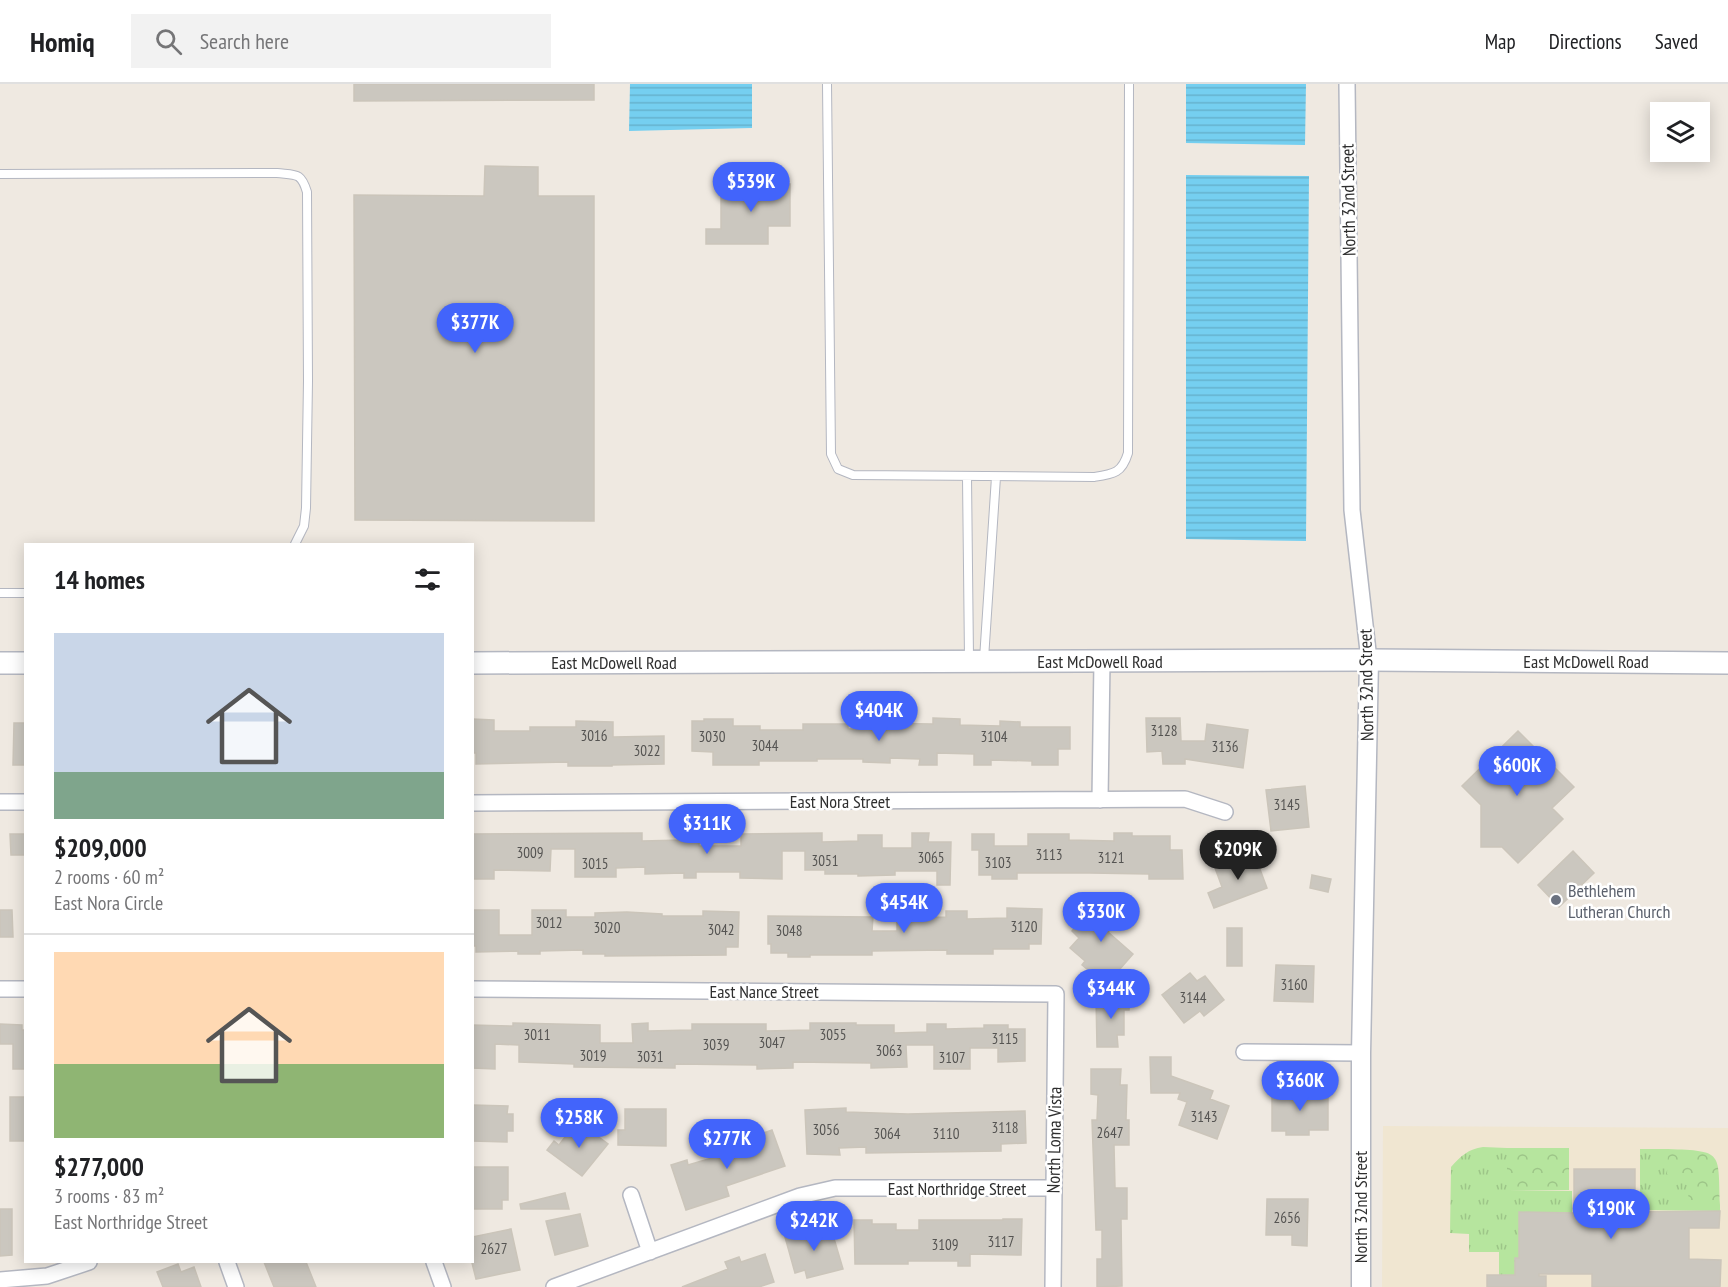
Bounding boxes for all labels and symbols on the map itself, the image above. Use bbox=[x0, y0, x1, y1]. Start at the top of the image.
street label: North 32nd Street bbox=[1336, 144, 1360, 256]
pin: $539K bbox=[709, 162, 793, 213]
pin: $377K bbox=[433, 303, 517, 354]
street label: North 32nd Street bbox=[1354, 629, 1378, 741]
street label: East McDowell Road bbox=[1037, 650, 1163, 673]
street label: East McDowell Road bbox=[1523, 650, 1649, 673]
street label: East McDowell Road bbox=[551, 651, 677, 674]
pin: $404K bbox=[837, 691, 921, 742]
house number: 3128 bbox=[1150, 721, 1178, 740]
house number: 3016 bbox=[580, 726, 608, 745]
house number: 3030 bbox=[698, 727, 726, 746]
house number: 3104 bbox=[980, 727, 1008, 746]
house number: 3044 bbox=[751, 736, 779, 755]
house number: 3136 bbox=[1211, 737, 1239, 756]
house number: 3022 bbox=[633, 741, 661, 760]
pin: $600K bbox=[1475, 746, 1559, 797]
street label: East Nora Street bbox=[790, 790, 890, 813]
house number: 3145 bbox=[1273, 795, 1301, 814]
pin: $311K bbox=[665, 804, 749, 855]
pin: $209K bbox=[1196, 830, 1280, 881]
house number: 3009 bbox=[516, 843, 544, 862]
house number: 3113 bbox=[1035, 845, 1063, 864]
house number: 3065 bbox=[917, 848, 945, 867]
house number: 3121 bbox=[1097, 848, 1125, 867]
house number: 3051 bbox=[811, 851, 839, 870]
house number: 3103 bbox=[984, 853, 1012, 872]
house number: 3015 bbox=[581, 854, 609, 873]
place label: Bethlehem Lutheran Church bbox=[1568, 879, 1670, 923]
pin: $454K bbox=[862, 883, 946, 934]
pin: $330K bbox=[1059, 892, 1143, 943]
marker: Bethlehem Lutheran Church bbox=[1549, 893, 1563, 907]
house number: 3012 bbox=[535, 913, 563, 932]
house number: 3120 bbox=[1010, 917, 1038, 936]
house number: 3020 bbox=[593, 918, 621, 937]
house number: 3042 bbox=[707, 920, 735, 939]
house number: 3048 bbox=[775, 921, 803, 940]
pin: $344K bbox=[1069, 969, 1153, 1020]
house number: 3160 bbox=[1280, 975, 1308, 994]
street label: East Nance Street bbox=[709, 980, 819, 1003]
house number: 3144 bbox=[1179, 988, 1207, 1007]
house number: 3011 bbox=[523, 1025, 551, 1044]
house number: 3055 bbox=[819, 1025, 847, 1044]
house number: 3115 bbox=[991, 1029, 1019, 1048]
house number: 3047 bbox=[758, 1033, 786, 1052]
house number: 3039 bbox=[702, 1035, 730, 1054]
house number: 3063 bbox=[875, 1041, 903, 1060]
house number: 3019 bbox=[579, 1046, 607, 1065]
house number: 3031 bbox=[636, 1047, 664, 1066]
house number: 3107 bbox=[938, 1048, 966, 1067]
pin: $360K bbox=[1258, 1061, 1342, 1112]
street label: North Loma Vista bbox=[1042, 1086, 1066, 1194]
pin: $258K bbox=[537, 1098, 621, 1149]
house number: 3143 bbox=[1190, 1107, 1218, 1126]
house number: 3118 bbox=[991, 1118, 1019, 1137]
pin: $277K bbox=[685, 1119, 769, 1170]
house number: 3056 bbox=[812, 1120, 840, 1139]
house number: 2647 bbox=[1096, 1123, 1124, 1142]
house number: 3064 bbox=[873, 1124, 901, 1143]
house number: 3110 bbox=[932, 1124, 960, 1143]
street label: North 32nd Street bbox=[1349, 1151, 1372, 1263]
street label: East Northridge Street bbox=[888, 1177, 1026, 1200]
pin: $190K bbox=[1569, 1189, 1653, 1240]
pin: $242K bbox=[772, 1201, 856, 1252]
house number: 2656 bbox=[1273, 1208, 1301, 1227]
house number: 3117 bbox=[987, 1232, 1015, 1251]
house number: 3109 bbox=[931, 1235, 959, 1254]
house number: 2627 bbox=[480, 1239, 508, 1258]

